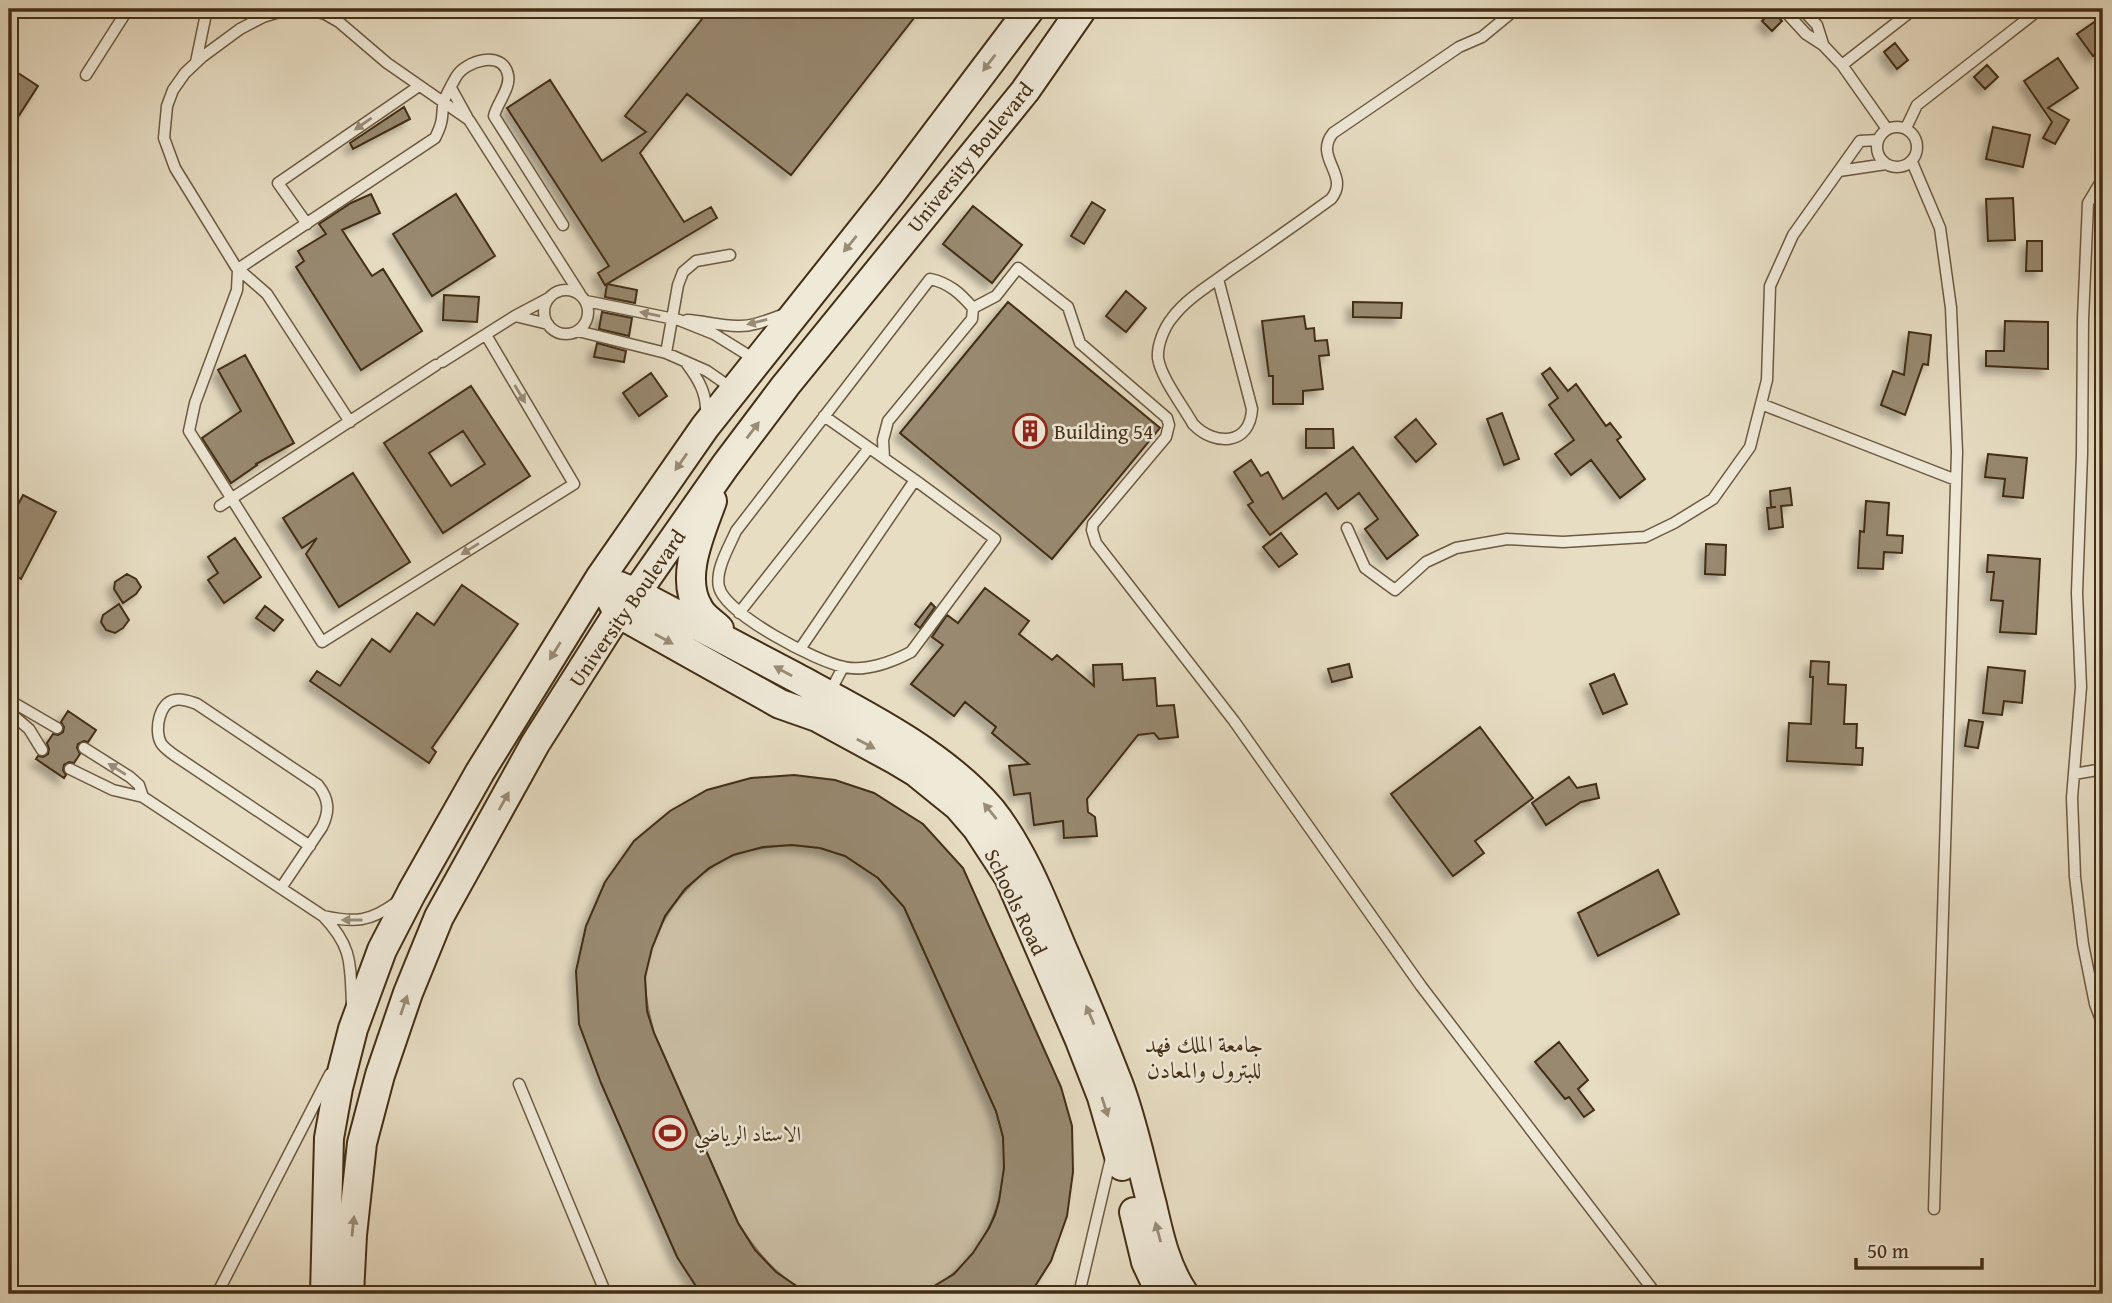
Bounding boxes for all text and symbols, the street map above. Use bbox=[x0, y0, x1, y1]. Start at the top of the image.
one-way arrow bbox=[982, 54, 996, 72]
street label: University Boulevard bbox=[899, 74, 1041, 239]
one-way arrow bbox=[354, 117, 372, 131]
one-way arrow bbox=[843, 234, 858, 252]
one-way arrow bbox=[639, 309, 661, 320]
one-way arrow bbox=[746, 317, 768, 328]
one-way arrow bbox=[514, 384, 527, 403]
building icon: Building 54 bbox=[1011, 412, 1049, 450]
place label: Building 54 bbox=[1054, 416, 1153, 447]
one-way arrow bbox=[745, 421, 760, 439]
one-way arrow bbox=[674, 453, 688, 471]
street label: University Boulevard bbox=[561, 522, 694, 693]
one-way arrow bbox=[460, 543, 480, 556]
one-way arrow bbox=[655, 633, 674, 645]
one-way arrow bbox=[548, 642, 561, 661]
one-way arrow bbox=[773, 665, 793, 677]
one-way arrow bbox=[856, 738, 876, 749]
one-way arrow bbox=[107, 763, 127, 776]
one-way arrow bbox=[498, 792, 510, 811]
one-way arrow bbox=[983, 803, 998, 821]
street label: Schools Road bbox=[977, 843, 1056, 961]
one-way arrow bbox=[341, 914, 363, 926]
one-way arrow bbox=[399, 995, 410, 1016]
one-way arrow bbox=[1085, 1004, 1096, 1025]
district label: جامعة الملك فهد للبترول والمعادن bbox=[1145, 1027, 1263, 1086]
one-way arrow bbox=[1100, 1096, 1110, 1117]
sports icon: الاستاد الرياضي bbox=[651, 1114, 689, 1152]
place label: الاستاد الرياضي bbox=[694, 1118, 801, 1154]
one-way arrow bbox=[347, 1215, 358, 1237]
one-way arrow bbox=[1153, 1221, 1163, 1242]
scale bar bbox=[1856, 1226, 1982, 1270]
text: 50 m bbox=[1867, 1235, 1909, 1266]

